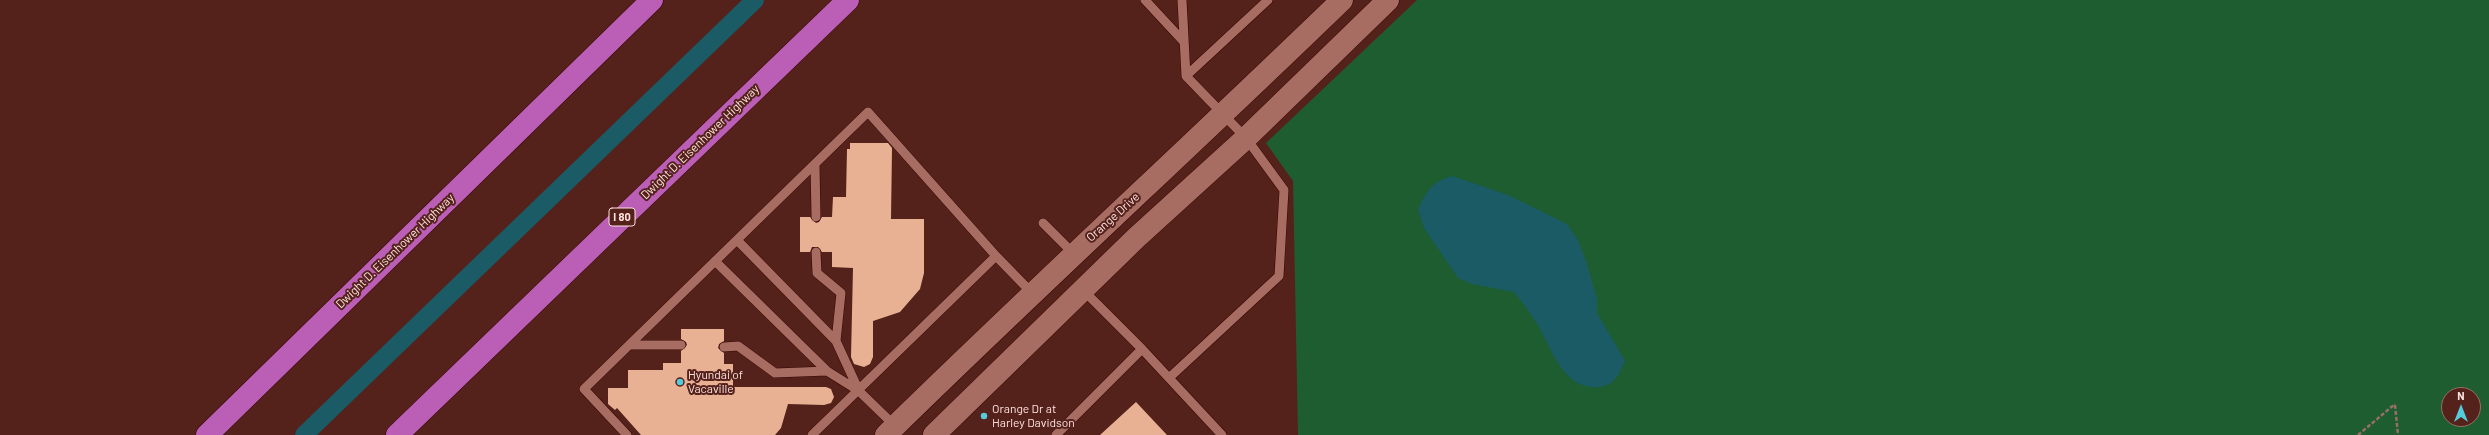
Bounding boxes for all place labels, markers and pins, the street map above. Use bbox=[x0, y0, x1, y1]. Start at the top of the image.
place label: Hyundai of Vacaville bbox=[688, 368, 743, 396]
marker: Hyundai of Vacaville bbox=[675, 377, 685, 387]
place label: Orange Dr at Harley Davidson bbox=[992, 402, 1075, 430]
marker: Orange Dr at Harley Davidson bbox=[979, 411, 989, 421]

